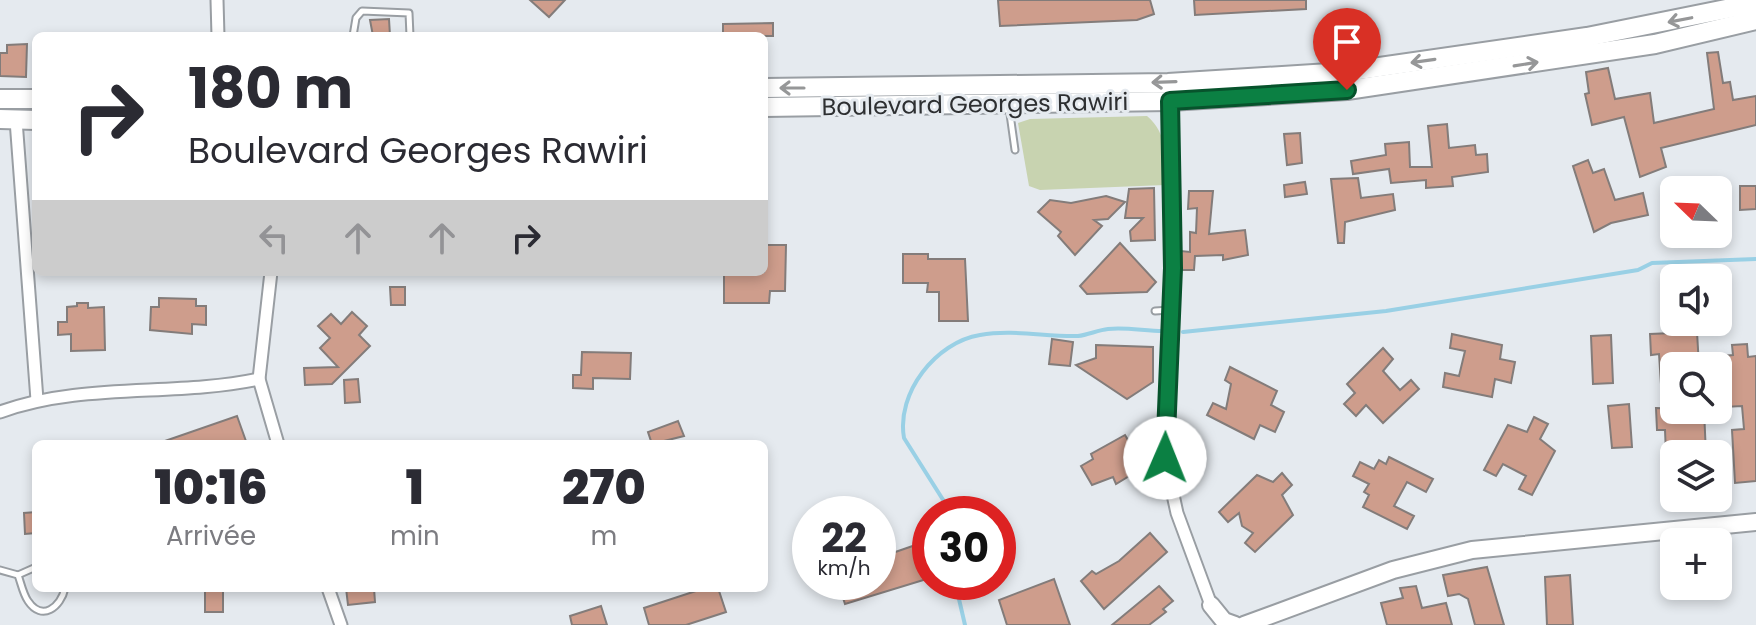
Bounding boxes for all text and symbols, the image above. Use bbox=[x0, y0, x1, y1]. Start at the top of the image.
pin bbox=[1313, 8, 1381, 90]
one-way arrow bbox=[1668, 14, 1693, 29]
icon: arrive bbox=[1325, 20, 1369, 64]
text: 180 m bbox=[188, 49, 353, 128]
one-way arrow bbox=[1411, 54, 1436, 69]
one-way arrow bbox=[1513, 56, 1538, 71]
icon: right bbox=[56, 64, 160, 168]
one-way arrow bbox=[1151, 75, 1178, 90]
one-way arrow bbox=[779, 80, 806, 96]
street label: Boulevard Georges Rawiri bbox=[821, 85, 1129, 123]
text: Boulevard Georges Rawiri bbox=[188, 125, 648, 176]
north arrow bbox=[1660, 176, 1732, 248]
map controls bbox=[1660, 176, 1732, 600]
icon: left bbox=[252, 216, 296, 260]
icon: ahead bbox=[336, 216, 380, 260]
icon: ahead bbox=[420, 216, 464, 260]
icon: right bbox=[504, 216, 548, 260]
button: sound bbox=[1660, 264, 1732, 336]
button: search bbox=[1660, 352, 1732, 424]
position arrow bbox=[1123, 416, 1207, 500]
button: layers bbox=[1660, 440, 1732, 512]
text: 10:16 bbox=[154, 454, 268, 521]
text: 1 bbox=[406, 454, 424, 521]
text: 270 bbox=[562, 454, 646, 521]
speed limit sign: 30 bbox=[912, 496, 1016, 600]
text: 22 bbox=[821, 510, 867, 566]
text: Arrivée bbox=[166, 518, 256, 554]
text: min bbox=[390, 518, 440, 554]
text: m bbox=[590, 518, 617, 554]
button: + bbox=[1660, 528, 1732, 600]
text: km/h bbox=[817, 554, 871, 582]

